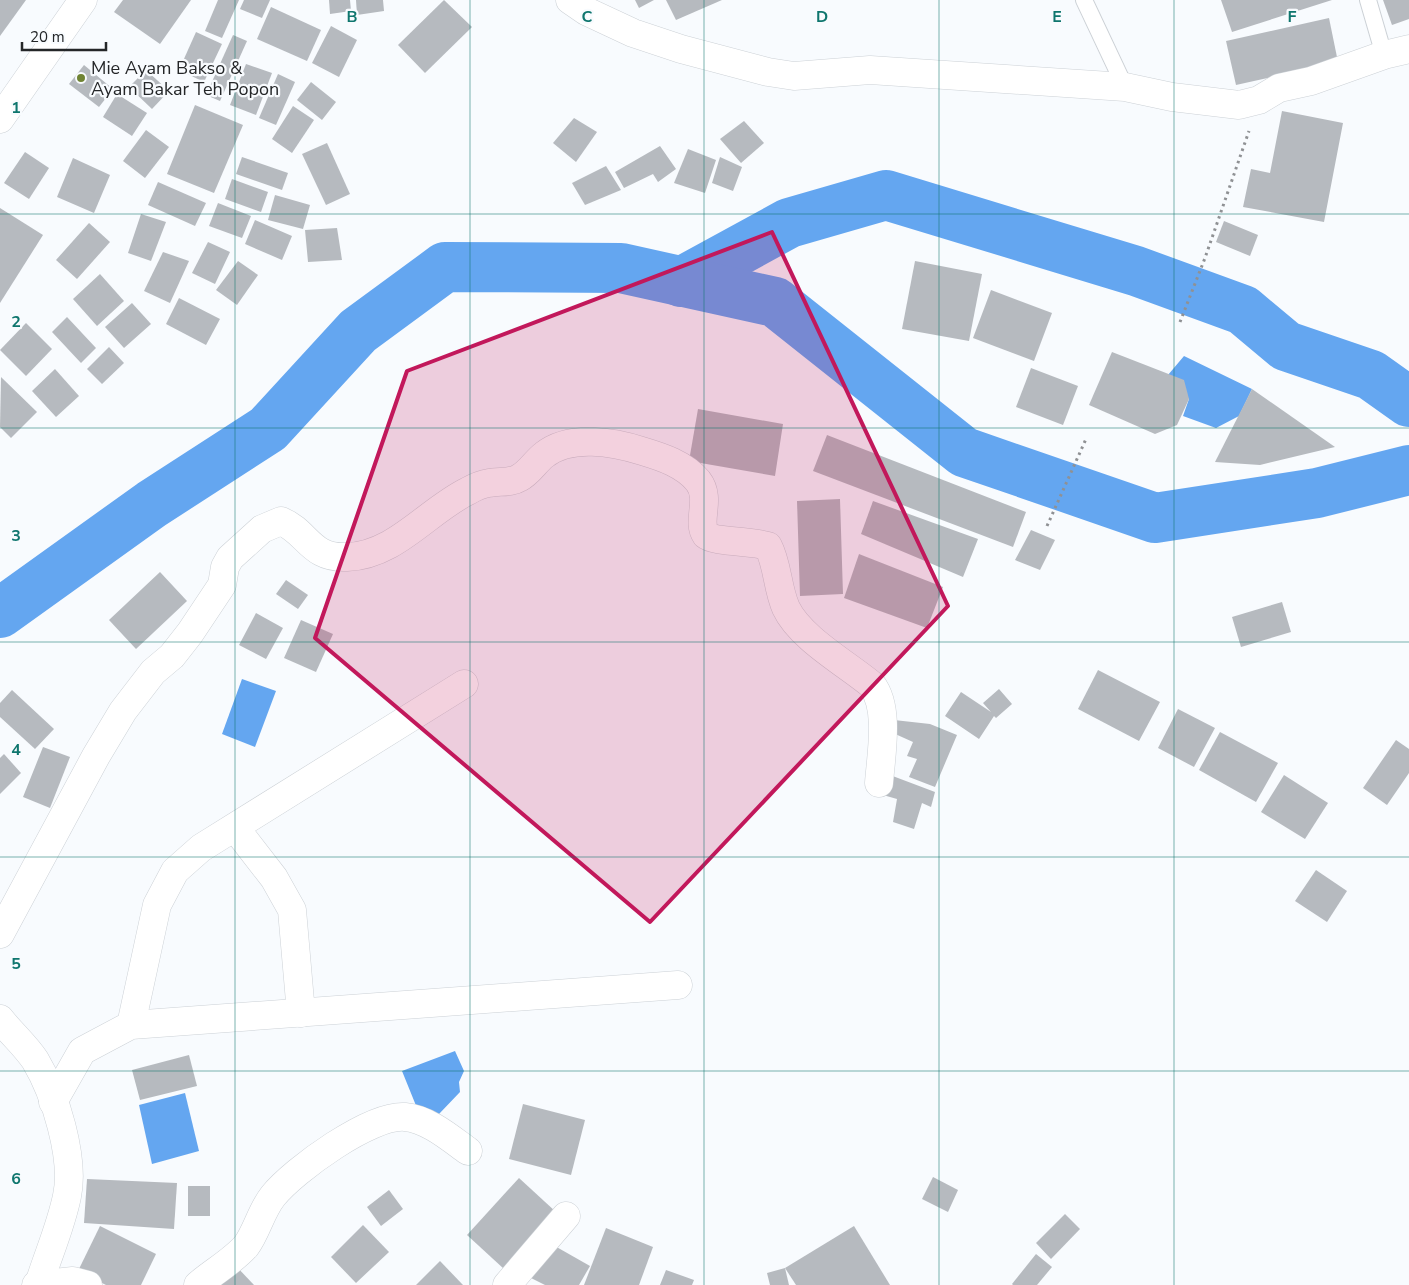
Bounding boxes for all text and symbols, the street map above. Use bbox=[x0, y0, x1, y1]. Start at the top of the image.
text: B bbox=[346, 6, 358, 28]
text: C bbox=[582, 6, 593, 28]
text: D bbox=[816, 6, 828, 28]
text: E bbox=[1052, 6, 1062, 28]
text: F bbox=[1288, 6, 1297, 28]
scale bar bbox=[22, 20, 106, 52]
text: 20 m bbox=[30, 27, 65, 47]
place label: Mie Ayam Bakso & Ayam Bakar Teh Popon bbox=[91, 56, 279, 101]
marker: Mie Ayam Bakso & Ayam Bakar Teh Popon bbox=[75, 72, 87, 84]
text: 1 bbox=[11, 97, 21, 119]
text: 2 bbox=[11, 311, 21, 333]
text: 3 bbox=[11, 525, 21, 547]
text: 4 bbox=[11, 739, 21, 761]
text: 5 bbox=[11, 953, 21, 975]
text: 6 bbox=[11, 1168, 21, 1190]

